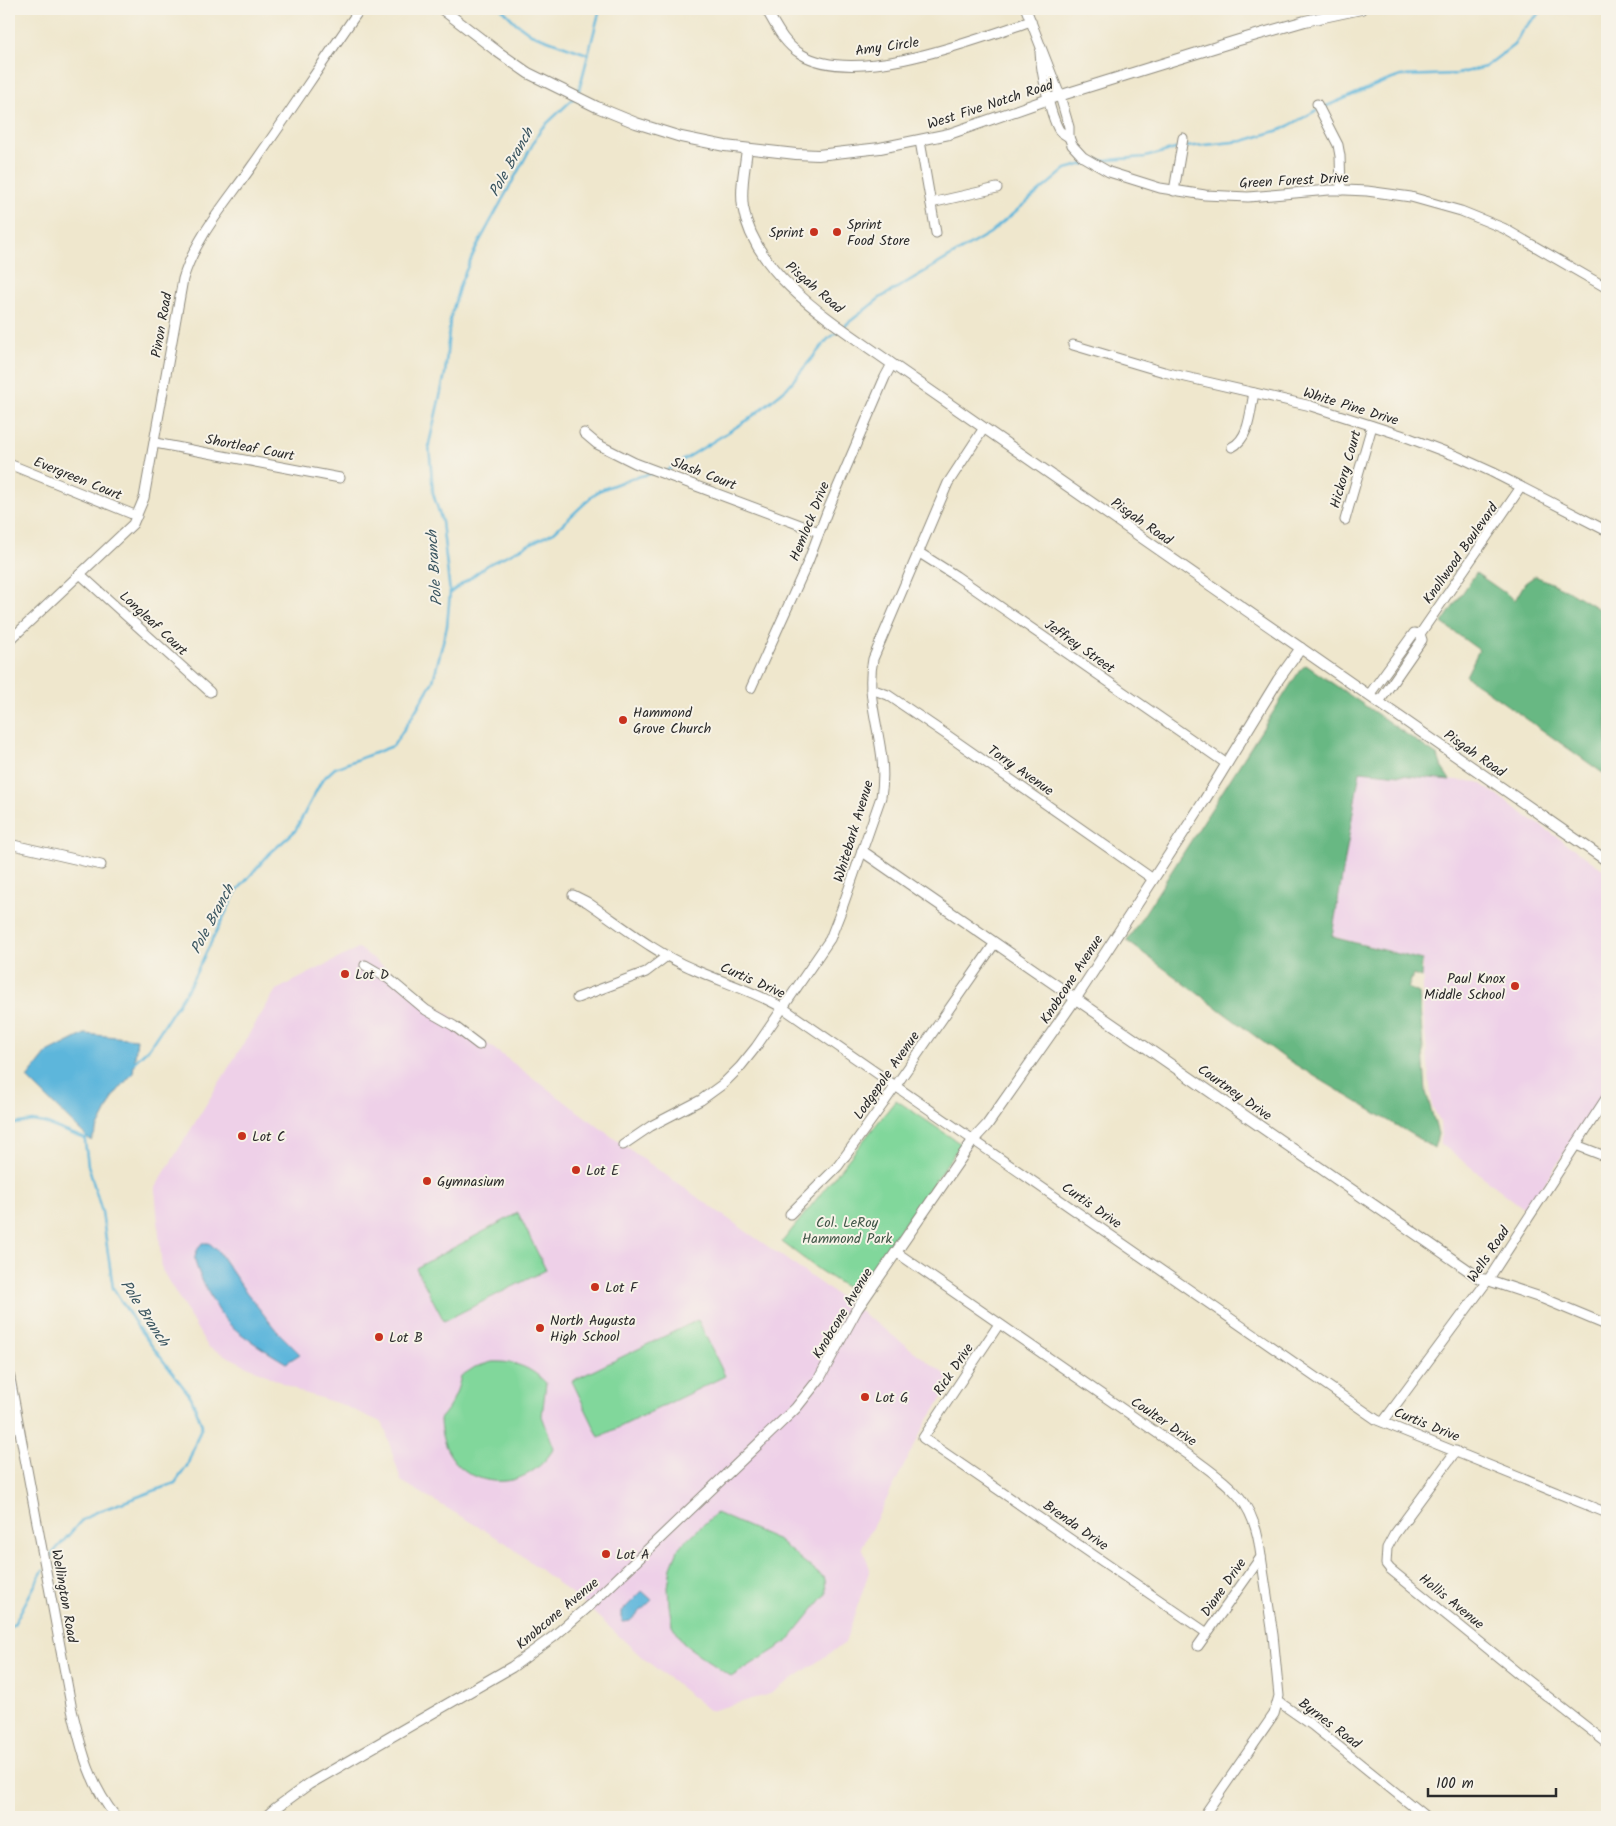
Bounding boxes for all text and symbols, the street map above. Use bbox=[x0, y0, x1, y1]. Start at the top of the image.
street label: Amy Circle bbox=[854, 32, 921, 62]
street label: West Five Notch Road bbox=[924, 74, 1057, 136]
water label: Pole Branch bbox=[483, 122, 542, 201]
street label: Green Forest Drive bbox=[1239, 167, 1350, 195]
place label: Sprint Food Store bbox=[847, 214, 910, 252]
place label: Sprint bbox=[769, 222, 805, 244]
marker: Sprint bbox=[808, 226, 820, 238]
marker: Sprint Food Store bbox=[831, 226, 843, 238]
street label: Pisgah Road bbox=[780, 256, 849, 320]
street label: Pinon Road bbox=[145, 290, 179, 360]
street label: White Pine Drive bbox=[1300, 382, 1402, 432]
street label: Hickory Court bbox=[1324, 427, 1368, 511]
street label: Shortleaf Court bbox=[204, 429, 297, 467]
street label: Evergreen Court bbox=[30, 451, 126, 507]
street label: Slash Court bbox=[668, 451, 740, 497]
street label: Hemlock Drive bbox=[784, 478, 836, 565]
street label: Pisgah Road bbox=[1106, 492, 1178, 552]
street label: Knollwood Boulevard bbox=[1418, 498, 1505, 609]
water label: Pole Branch bbox=[420, 527, 450, 607]
street label: Longleaf Court bbox=[114, 586, 193, 662]
street label: Jeffrey Street bbox=[1040, 614, 1120, 680]
place label: Hammond Grove Church bbox=[633, 702, 711, 740]
marker: Hammond Grove Church bbox=[617, 714, 629, 726]
street label: Pisgah Road bbox=[1439, 724, 1511, 784]
street label: Torry Avenue bbox=[983, 740, 1059, 802]
street label: Whitebark Avenue bbox=[828, 777, 880, 885]
water label: Pole Branch bbox=[185, 879, 242, 959]
street label: Knobcone Avenue bbox=[1035, 930, 1109, 1029]
street label: Curtis Drive bbox=[716, 957, 789, 1005]
place label: Lot D bbox=[355, 964, 389, 986]
marker: Lot D bbox=[339, 968, 351, 980]
place label: Paul Knox Middle School bbox=[1424, 968, 1506, 1006]
marker: Paul Knox Middle School bbox=[1509, 980, 1521, 992]
street label: Lodgepole Avenue bbox=[848, 1026, 926, 1124]
street label: Courtney Drive bbox=[1193, 1059, 1277, 1127]
place label: Lot C bbox=[252, 1126, 285, 1148]
marker: Lot C bbox=[236, 1130, 248, 1142]
place label: Lot E bbox=[586, 1160, 620, 1182]
marker: Lot E bbox=[570, 1164, 582, 1176]
place label: Gymnasium bbox=[437, 1171, 504, 1193]
marker: Gymnasium bbox=[421, 1175, 433, 1187]
street label: Curtis Drive bbox=[1057, 1177, 1127, 1235]
park label: Col. LeRoy Hammond Park bbox=[802, 1212, 892, 1250]
street label: Wells Road bbox=[1462, 1221, 1516, 1287]
street label: Knobcone Avenue bbox=[807, 1263, 879, 1363]
water label: Pole Branch bbox=[113, 1275, 176, 1353]
place label: Lot F bbox=[605, 1277, 639, 1299]
marker: Lot F bbox=[589, 1281, 601, 1293]
place label: North Augusta High School bbox=[550, 1310, 636, 1348]
marker: North Augusta High School bbox=[534, 1322, 546, 1334]
place label: Lot B bbox=[389, 1327, 423, 1349]
marker: Lot B bbox=[373, 1331, 385, 1343]
street label: Rick Drive bbox=[928, 1338, 980, 1400]
place label: Lot G bbox=[875, 1387, 909, 1409]
marker: Lot G bbox=[859, 1391, 871, 1403]
street label: Coulter Drive bbox=[1126, 1391, 1202, 1453]
street label: Curtis Drive bbox=[1390, 1402, 1464, 1448]
street label: Brenda Drive bbox=[1038, 1495, 1113, 1557]
place label: Lot A bbox=[616, 1544, 650, 1566]
street label: Wellington Road bbox=[45, 1548, 83, 1646]
marker: Lot A bbox=[600, 1548, 612, 1560]
street label: Diane Drive bbox=[1195, 1553, 1253, 1622]
street label: Hollis Avenue bbox=[1414, 1568, 1489, 1636]
street label: Knobcone Avenue bbox=[511, 1572, 605, 1655]
street label: Byrnes Road bbox=[1293, 1693, 1366, 1755]
scale bar bbox=[1428, 1766, 1556, 1798]
text: 100 m bbox=[1436, 1772, 1474, 1796]

